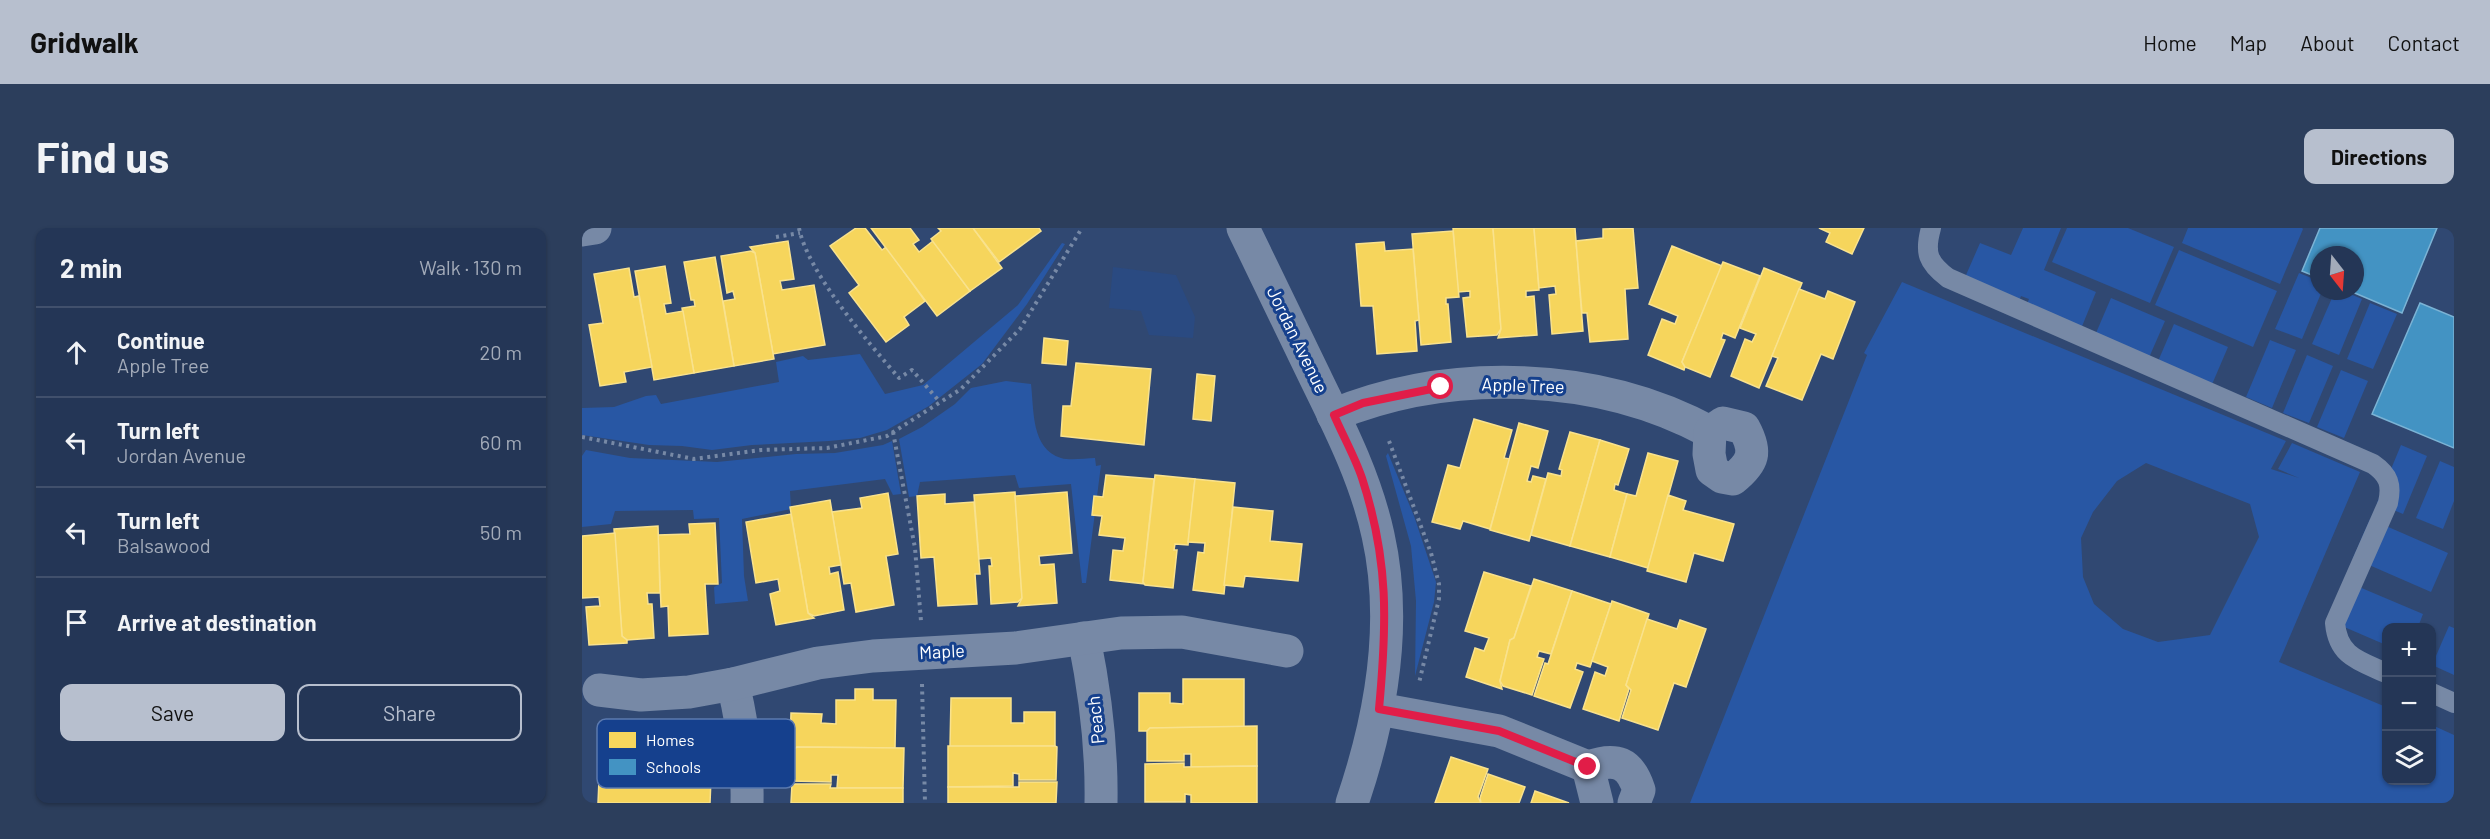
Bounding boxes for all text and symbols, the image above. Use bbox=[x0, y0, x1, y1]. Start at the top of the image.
text: Gridwalk bbox=[30, 25, 139, 59]
text: Home bbox=[2143, 30, 2197, 55]
text: Map bbox=[2230, 30, 2267, 55]
text: About bbox=[2300, 30, 2355, 55]
text: Contact bbox=[2388, 30, 2460, 55]
button: Directions bbox=[2304, 129, 2454, 184]
text: Find us bbox=[36, 131, 169, 181]
north arrow bbox=[2310, 246, 2364, 300]
text: 2 min bbox=[60, 252, 122, 283]
text: Walk · 130 m bbox=[419, 255, 522, 279]
street label: Jordan Avenue bbox=[1263, 283, 1333, 397]
text: Continue bbox=[117, 327, 205, 353]
icon: ahead bbox=[60, 336, 93, 369]
text: 20 m bbox=[479, 340, 522, 364]
text: Apple Tree bbox=[117, 353, 209, 377]
route start bbox=[1427, 373, 1453, 399]
street label: Apple Tree bbox=[1481, 373, 1565, 397]
text: Turn left bbox=[117, 417, 200, 443]
icon: left bbox=[60, 426, 93, 459]
text: 60 m bbox=[480, 430, 522, 454]
text: Jordan Avenue bbox=[117, 443, 246, 467]
text: Turn left bbox=[117, 507, 200, 533]
icon: left bbox=[60, 516, 93, 549]
text: 50 m bbox=[480, 520, 522, 544]
text: Balsawood bbox=[117, 533, 211, 557]
icon: arrive bbox=[60, 606, 93, 639]
text: Arrive at destination bbox=[117, 609, 316, 635]
map controls bbox=[2382, 623, 2436, 785]
button: + bbox=[2382, 623, 2436, 677]
street label: Maple bbox=[919, 639, 965, 663]
button: − bbox=[2382, 677, 2436, 731]
button: Save bbox=[60, 684, 285, 741]
button: Share bbox=[297, 684, 522, 741]
street label: Peach bbox=[1082, 695, 1108, 745]
legend bbox=[597, 719, 795, 788]
text: Homes bbox=[646, 730, 694, 749]
button: layers bbox=[2382, 731, 2436, 785]
route end bbox=[1574, 753, 1600, 779]
text: Schools bbox=[646, 757, 701, 776]

